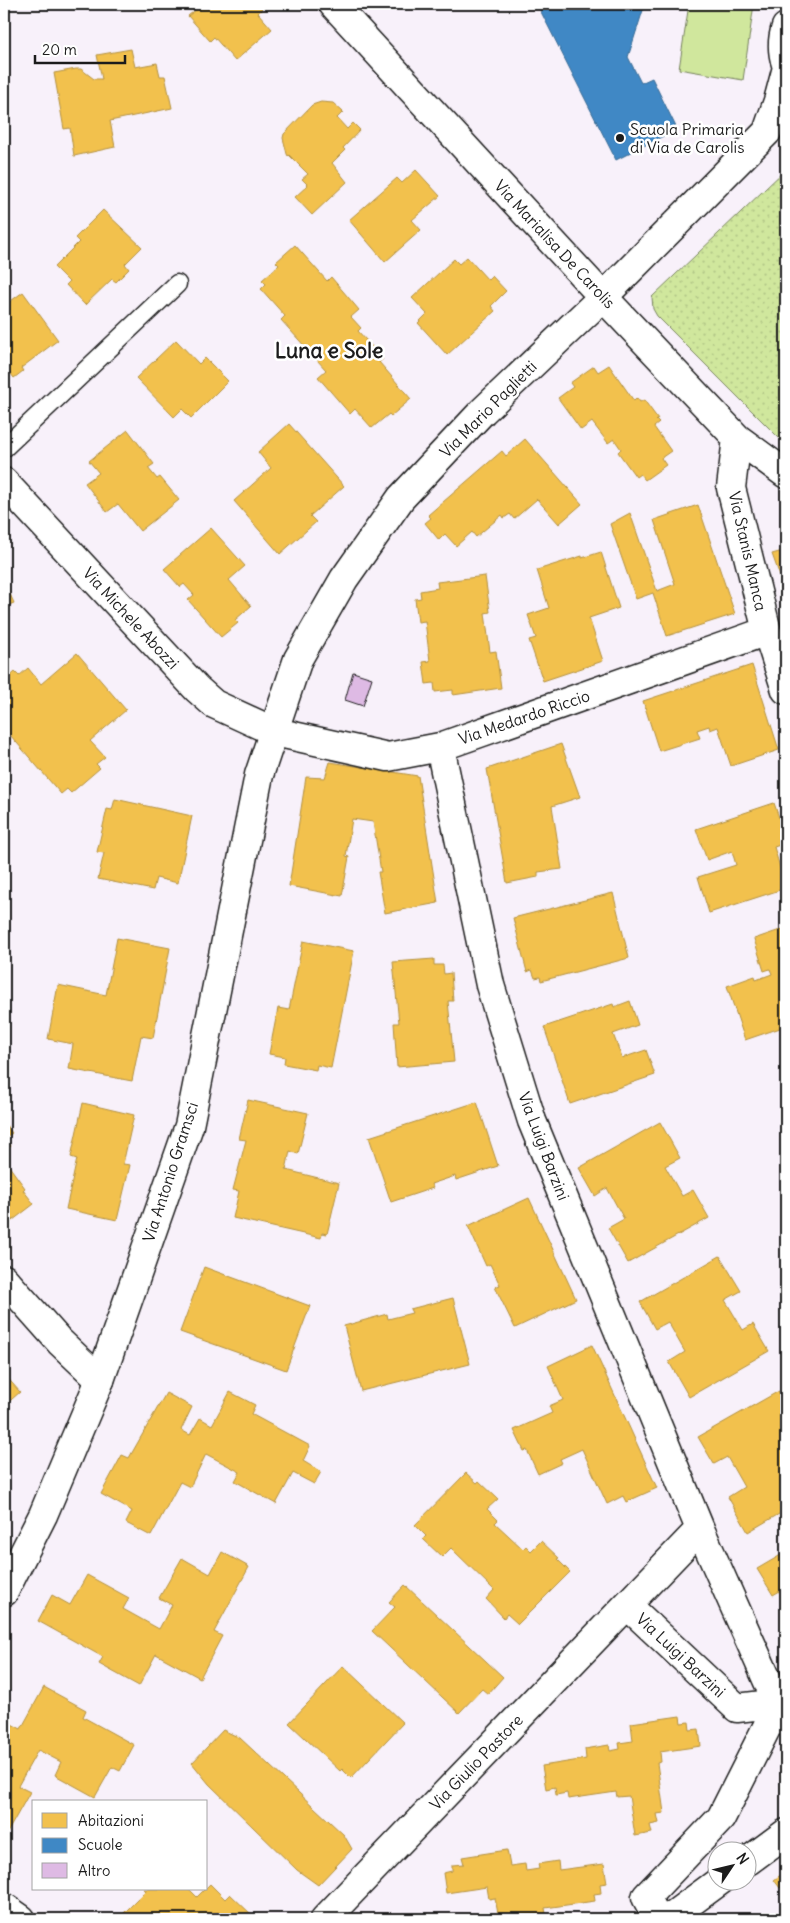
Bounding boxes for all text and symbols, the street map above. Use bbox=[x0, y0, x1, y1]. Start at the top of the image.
scale bar bbox=[35, 32, 125, 64]
text: 20 m bbox=[42, 40, 77, 59]
place label: Scuola Primaria di Via de Carolis bbox=[630, 119, 744, 157]
marker: Scuola Primaria di Via de Carolis bbox=[614, 132, 626, 144]
street label: Via Marialisa De Carolis bbox=[490, 176, 620, 312]
district label: Luna e Sole bbox=[275, 337, 383, 364]
street label: Via Mario Paglietti bbox=[435, 356, 541, 462]
street label: Via Stanis Manca bbox=[725, 489, 771, 613]
street label: Via Michele Abozzi bbox=[79, 563, 183, 673]
street label: Via Medardo Riccio bbox=[456, 685, 592, 749]
street label: Via Luigi Barzini bbox=[514, 1089, 574, 1203]
street label: Via Antonio Gramsci bbox=[138, 1099, 202, 1245]
street label: Via Luigi Barzini bbox=[632, 1609, 730, 1701]
street label: Via Giulio Pastore bbox=[425, 1710, 527, 1814]
legend bbox=[32, 1800, 208, 1890]
text: Abitazioni bbox=[78, 1811, 144, 1830]
text: Scuole bbox=[78, 1835, 123, 1854]
north arrow bbox=[708, 1840, 758, 1890]
text: N bbox=[732, 1849, 753, 1868]
text: Altro bbox=[78, 1861, 110, 1880]

